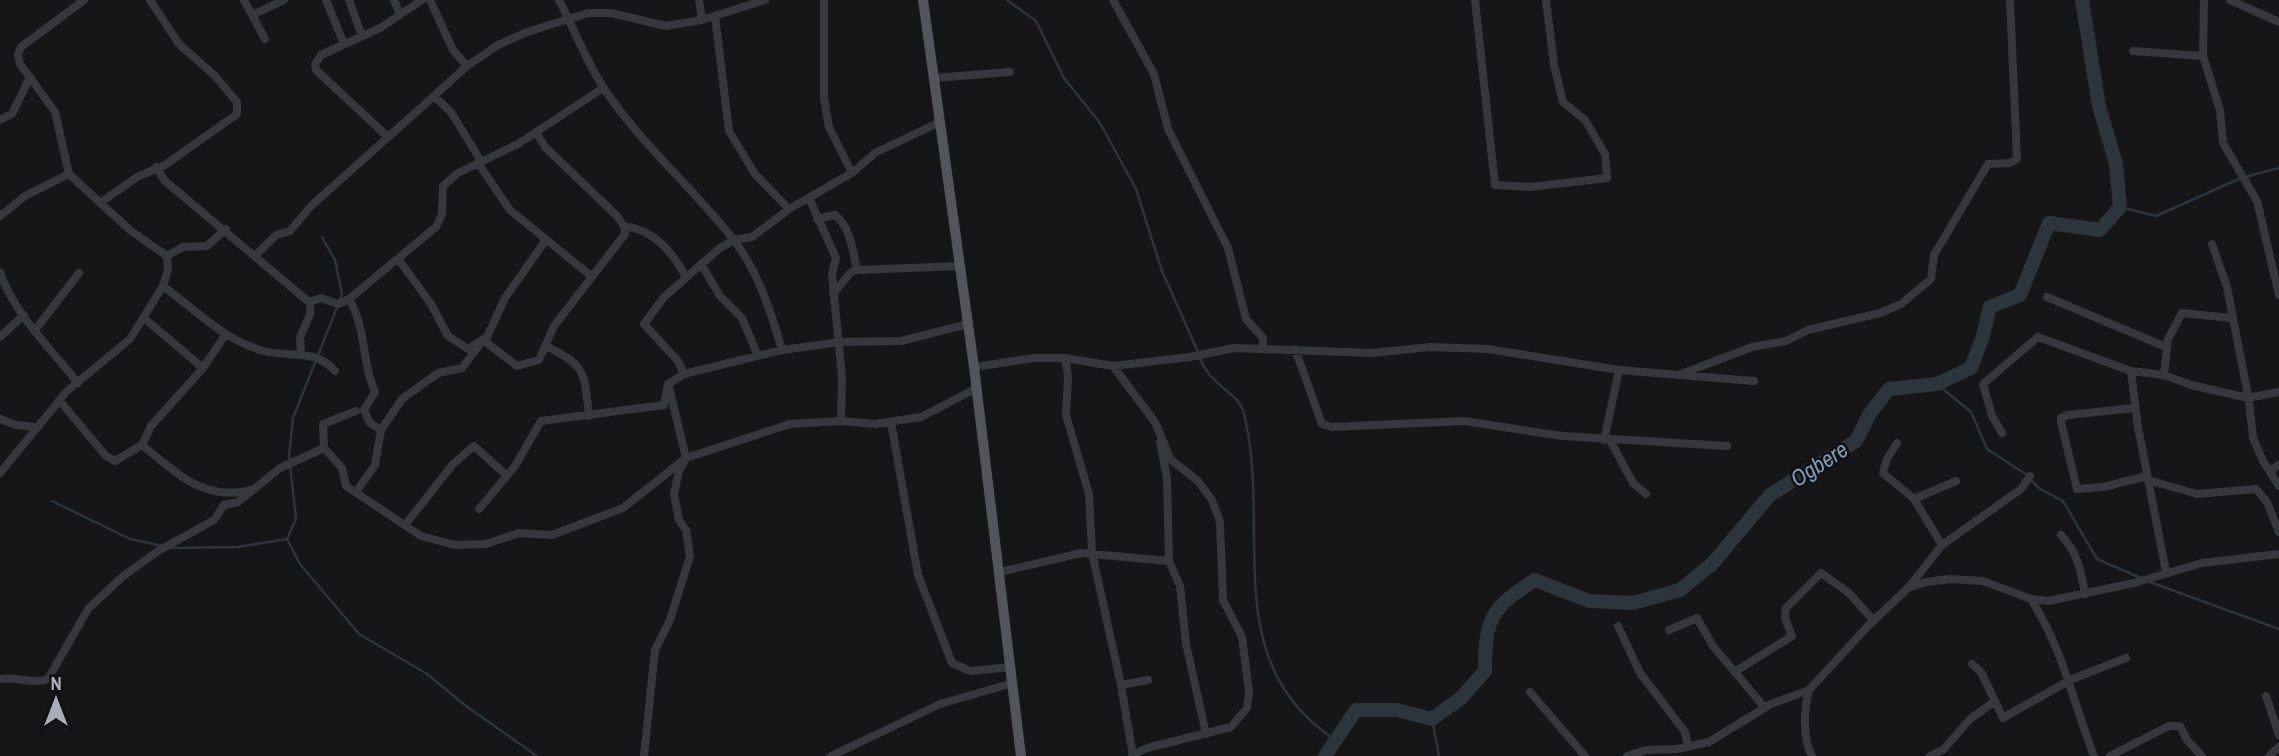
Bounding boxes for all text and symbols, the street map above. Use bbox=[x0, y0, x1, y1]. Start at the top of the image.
water label: Ogbere bbox=[1784, 433, 1854, 494]
north arrow bbox=[21, 665, 91, 735]
text: N bbox=[50, 670, 62, 696]

